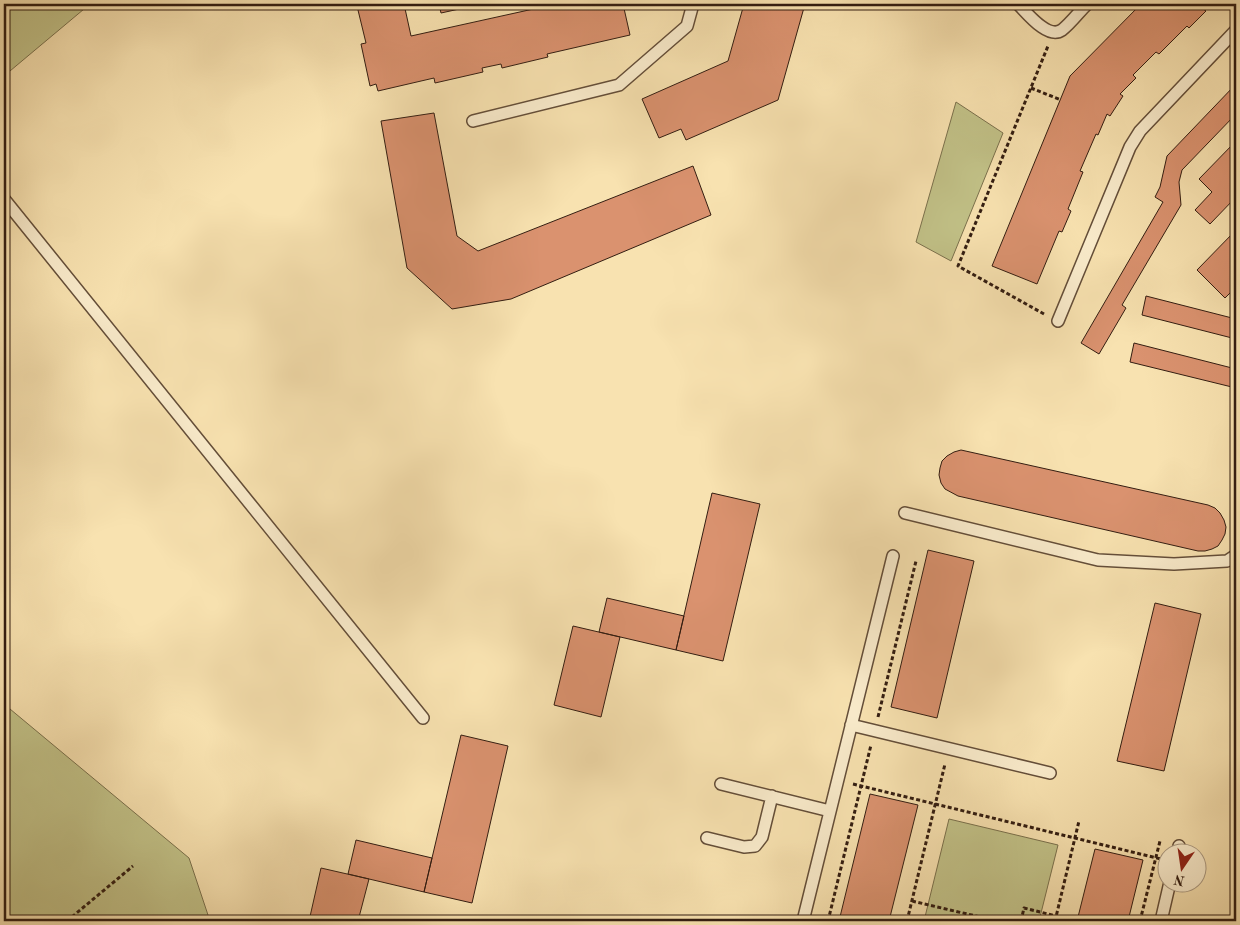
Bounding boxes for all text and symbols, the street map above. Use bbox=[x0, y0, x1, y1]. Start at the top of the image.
north arrow bbox=[1158, 842, 1208, 892]
text: N bbox=[1172, 872, 1186, 888]

